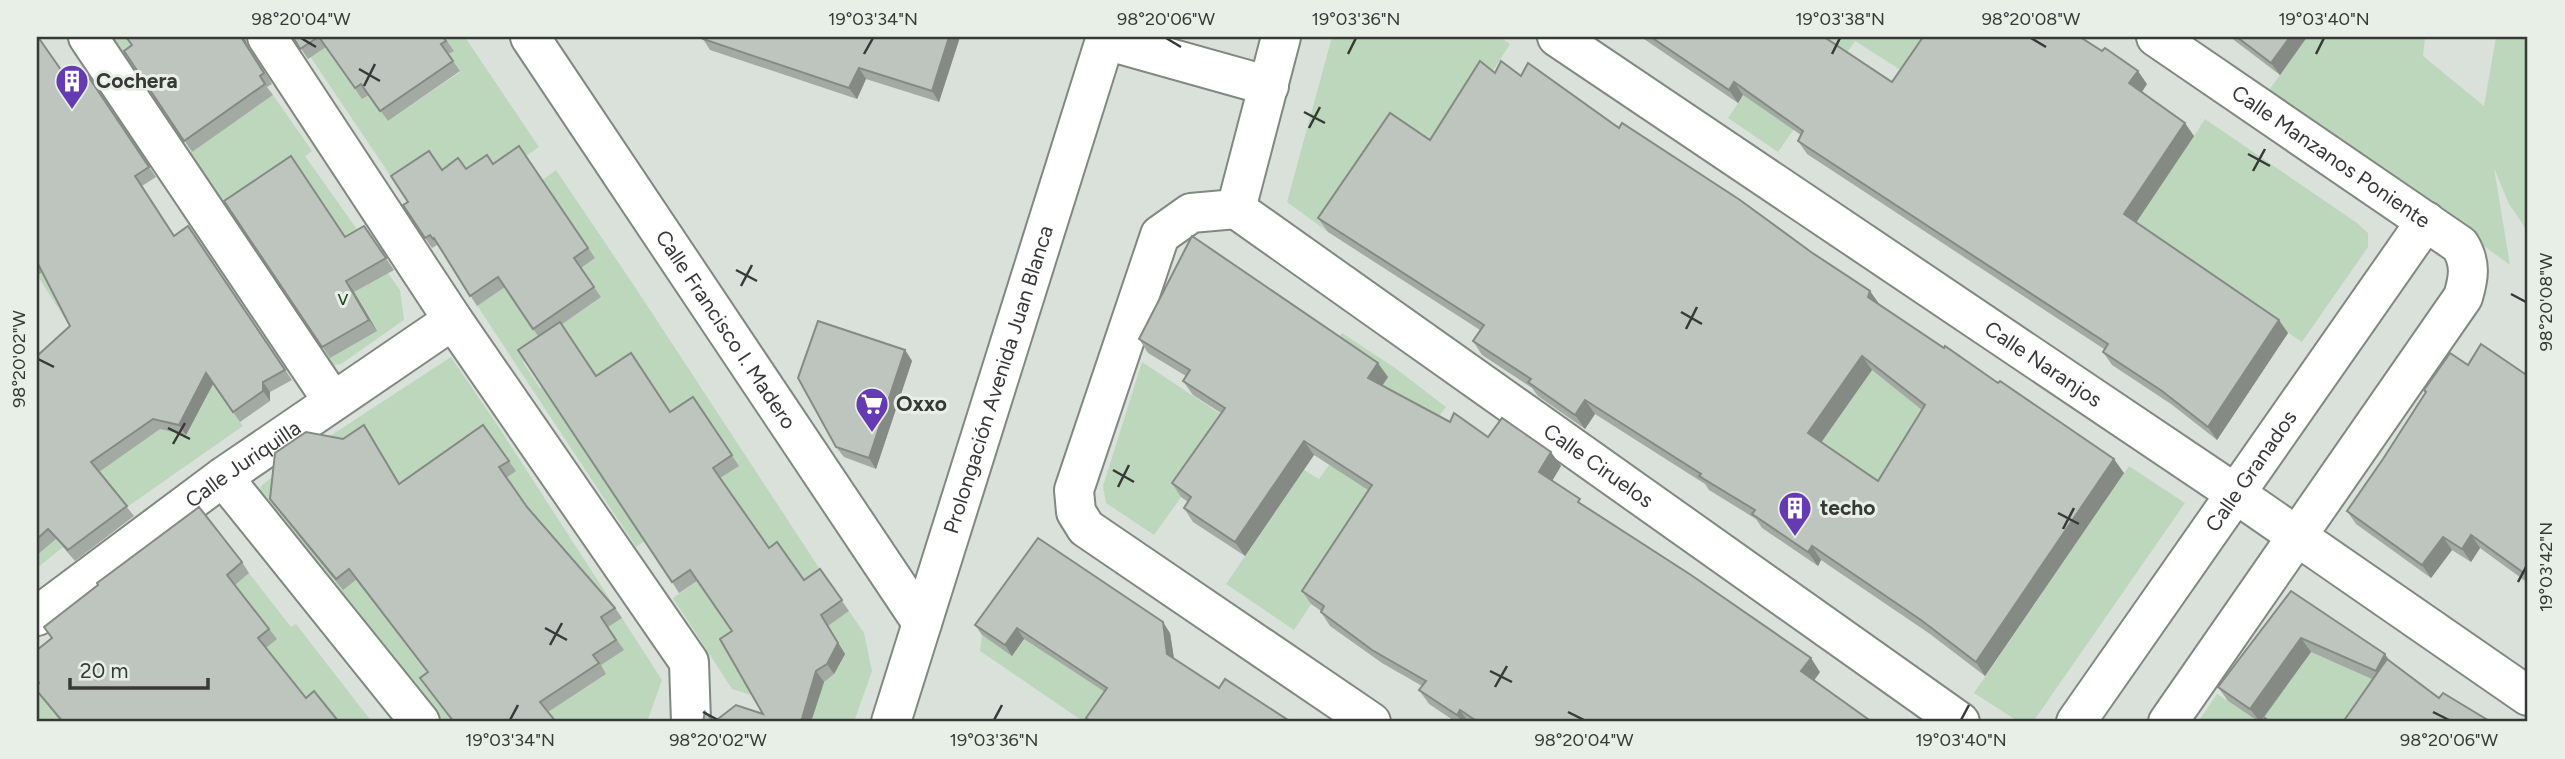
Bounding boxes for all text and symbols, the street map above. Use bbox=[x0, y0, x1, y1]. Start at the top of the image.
text: 98°20'04"W bbox=[252, 8, 351, 30]
text: 19°03'34"N bbox=[828, 8, 918, 30]
text: 98°20'06"W bbox=[1117, 8, 1216, 30]
text: 19°03'36"N bbox=[1312, 8, 1400, 30]
text: 19°03'38"N bbox=[1795, 8, 1885, 30]
text: 98°20'08"W bbox=[1982, 8, 2081, 30]
text: 19°03'40"N bbox=[2278, 8, 2370, 30]
building icon: Cochera bbox=[53, 62, 91, 111]
place label: Cochera bbox=[96, 68, 178, 93]
street label: Calle Manzanos Poniente bbox=[2227, 80, 2435, 233]
street label: Prolongación Avenida Juan Blanca bbox=[938, 222, 1058, 536]
street label: Calle Francisco I. Madero bbox=[651, 225, 802, 434]
text: 98°20'08"W bbox=[2535, 252, 2557, 351]
park label: v bbox=[338, 285, 349, 310]
text: 98°20'02"W bbox=[8, 309, 30, 408]
street label: Calle Naranjos bbox=[1980, 315, 2107, 412]
supermarket icon: Oxxo bbox=[853, 385, 891, 434]
place label: Oxxo bbox=[896, 391, 947, 416]
street label: Calle Granados bbox=[2200, 405, 2302, 536]
street label: Calle Juriquilla bbox=[180, 415, 305, 513]
street label: Calle Ciruelos bbox=[1539, 418, 1658, 513]
building icon: techo bbox=[1776, 489, 1814, 538]
place label: techo bbox=[1820, 495, 1876, 520]
text: 19°03'42"N bbox=[2535, 522, 2557, 612]
scale bar bbox=[70, 647, 208, 691]
text: 20 m bbox=[80, 658, 128, 683]
text: 19°03'34"N bbox=[465, 729, 555, 751]
text: 98°20'02"W bbox=[669, 729, 768, 751]
text: 19°03'36"N bbox=[950, 729, 1038, 751]
text: 98°20'04"W bbox=[1535, 729, 1634, 751]
text: 19°03'40"N bbox=[1915, 729, 2007, 751]
text: 98°20'06"W bbox=[2400, 729, 2499, 751]

